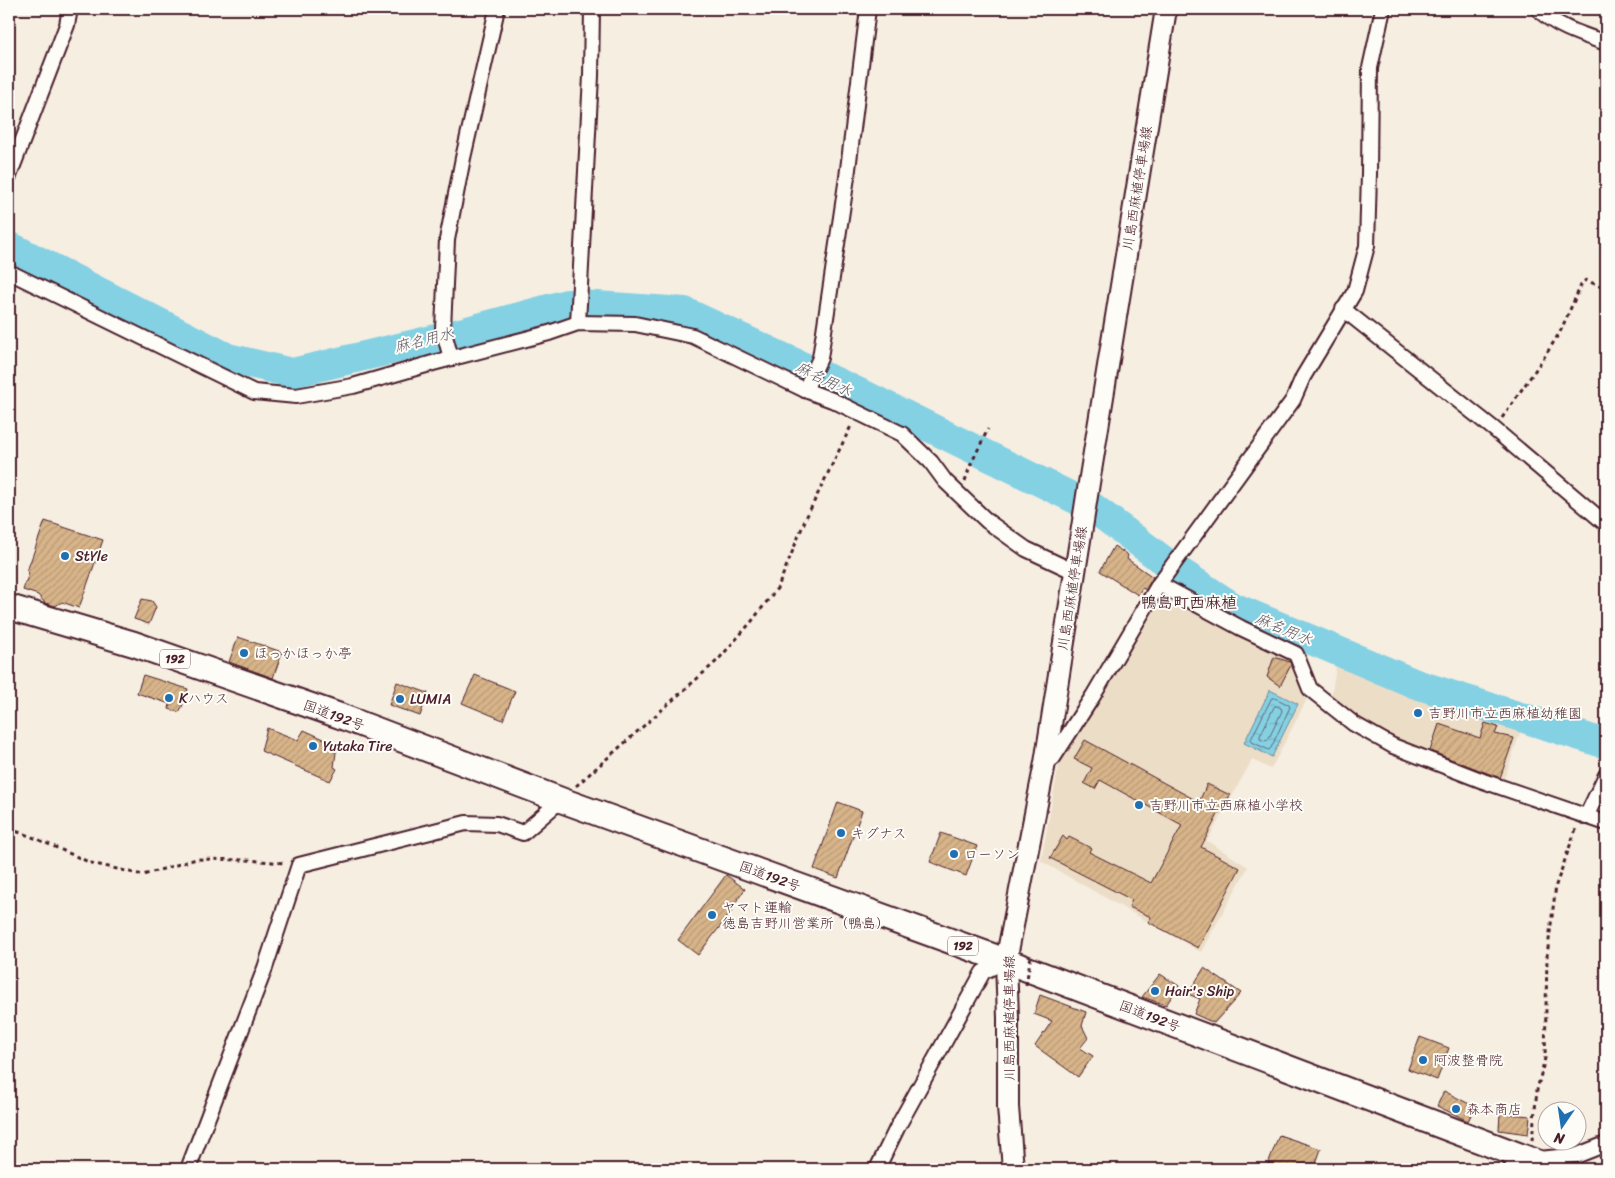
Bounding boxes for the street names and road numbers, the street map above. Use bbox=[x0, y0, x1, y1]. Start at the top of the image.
street label: 川島西麻植停車場線 bbox=[1115, 124, 1160, 252]
street label: 川島西麻植停車場線 bbox=[1050, 524, 1095, 652]
road number: 192 bbox=[160, 650, 190, 669]
street label: 国道192号 bbox=[299, 693, 368, 738]
street label: 国道192号 bbox=[735, 854, 804, 899]
road number: 192 bbox=[948, 936, 978, 956]
street label: 川島西麻植停車場線 bbox=[997, 955, 1022, 1081]
street label: 国道192号 bbox=[1115, 993, 1184, 1040]

